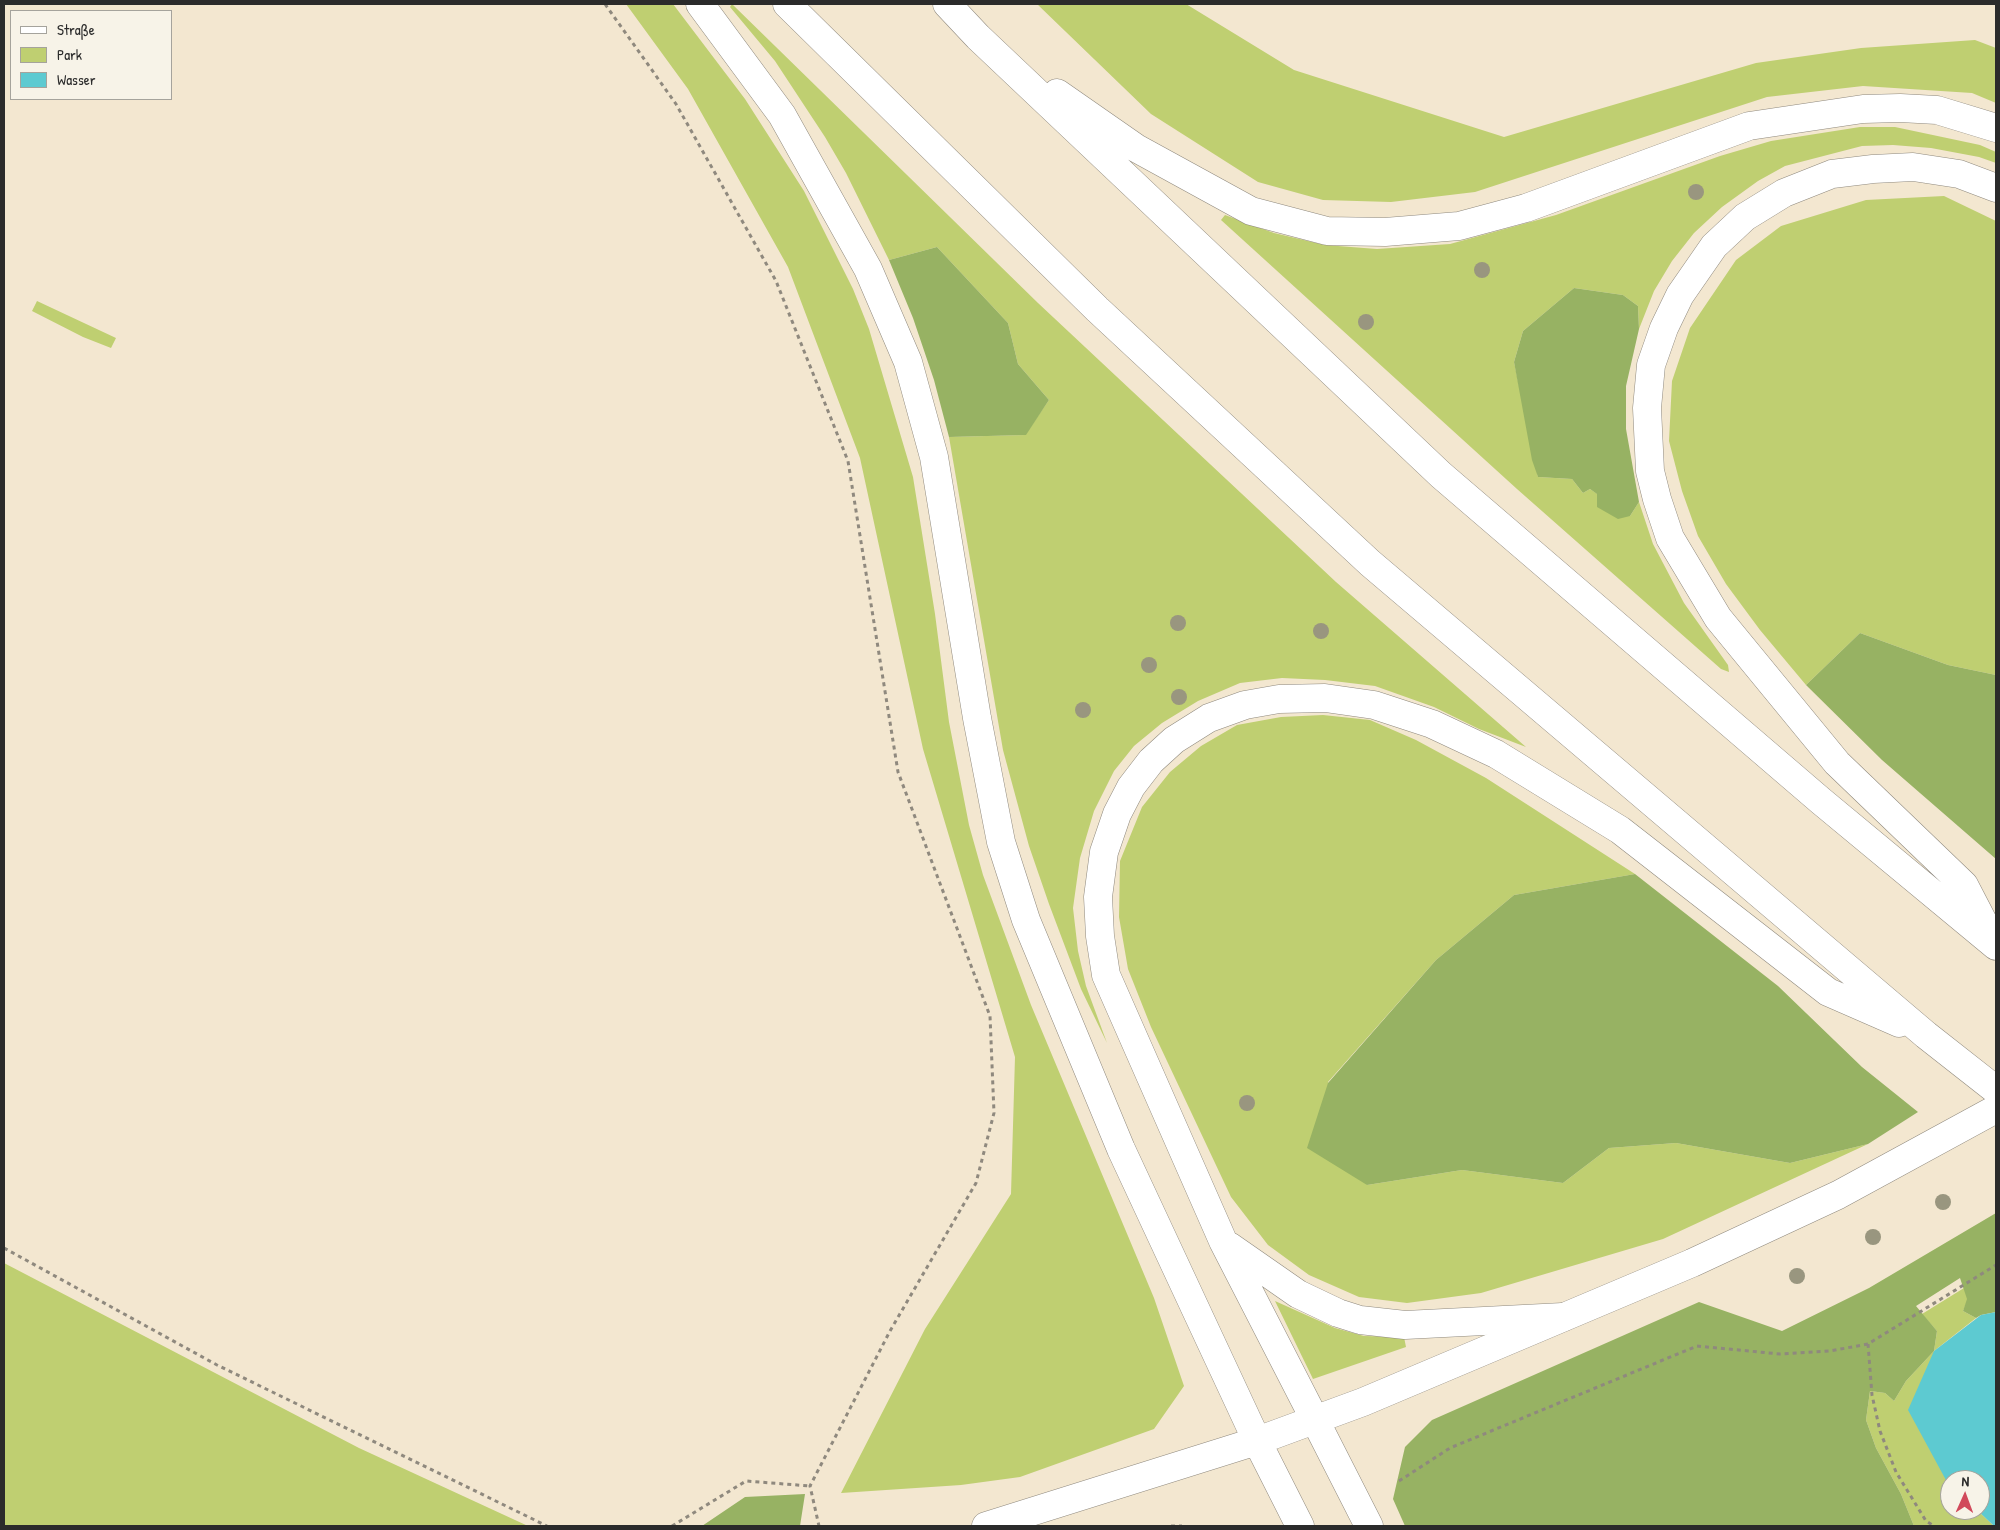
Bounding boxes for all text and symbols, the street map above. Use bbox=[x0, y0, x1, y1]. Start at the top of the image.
legend bbox=[10, 10, 172, 100]
text: Straße bbox=[57, 19, 95, 40]
text: Park bbox=[57, 44, 82, 65]
text: Wasser bbox=[57, 69, 95, 90]
north arrow bbox=[1940, 1470, 1990, 1520]
text: N bbox=[1961, 1471, 1970, 1490]

